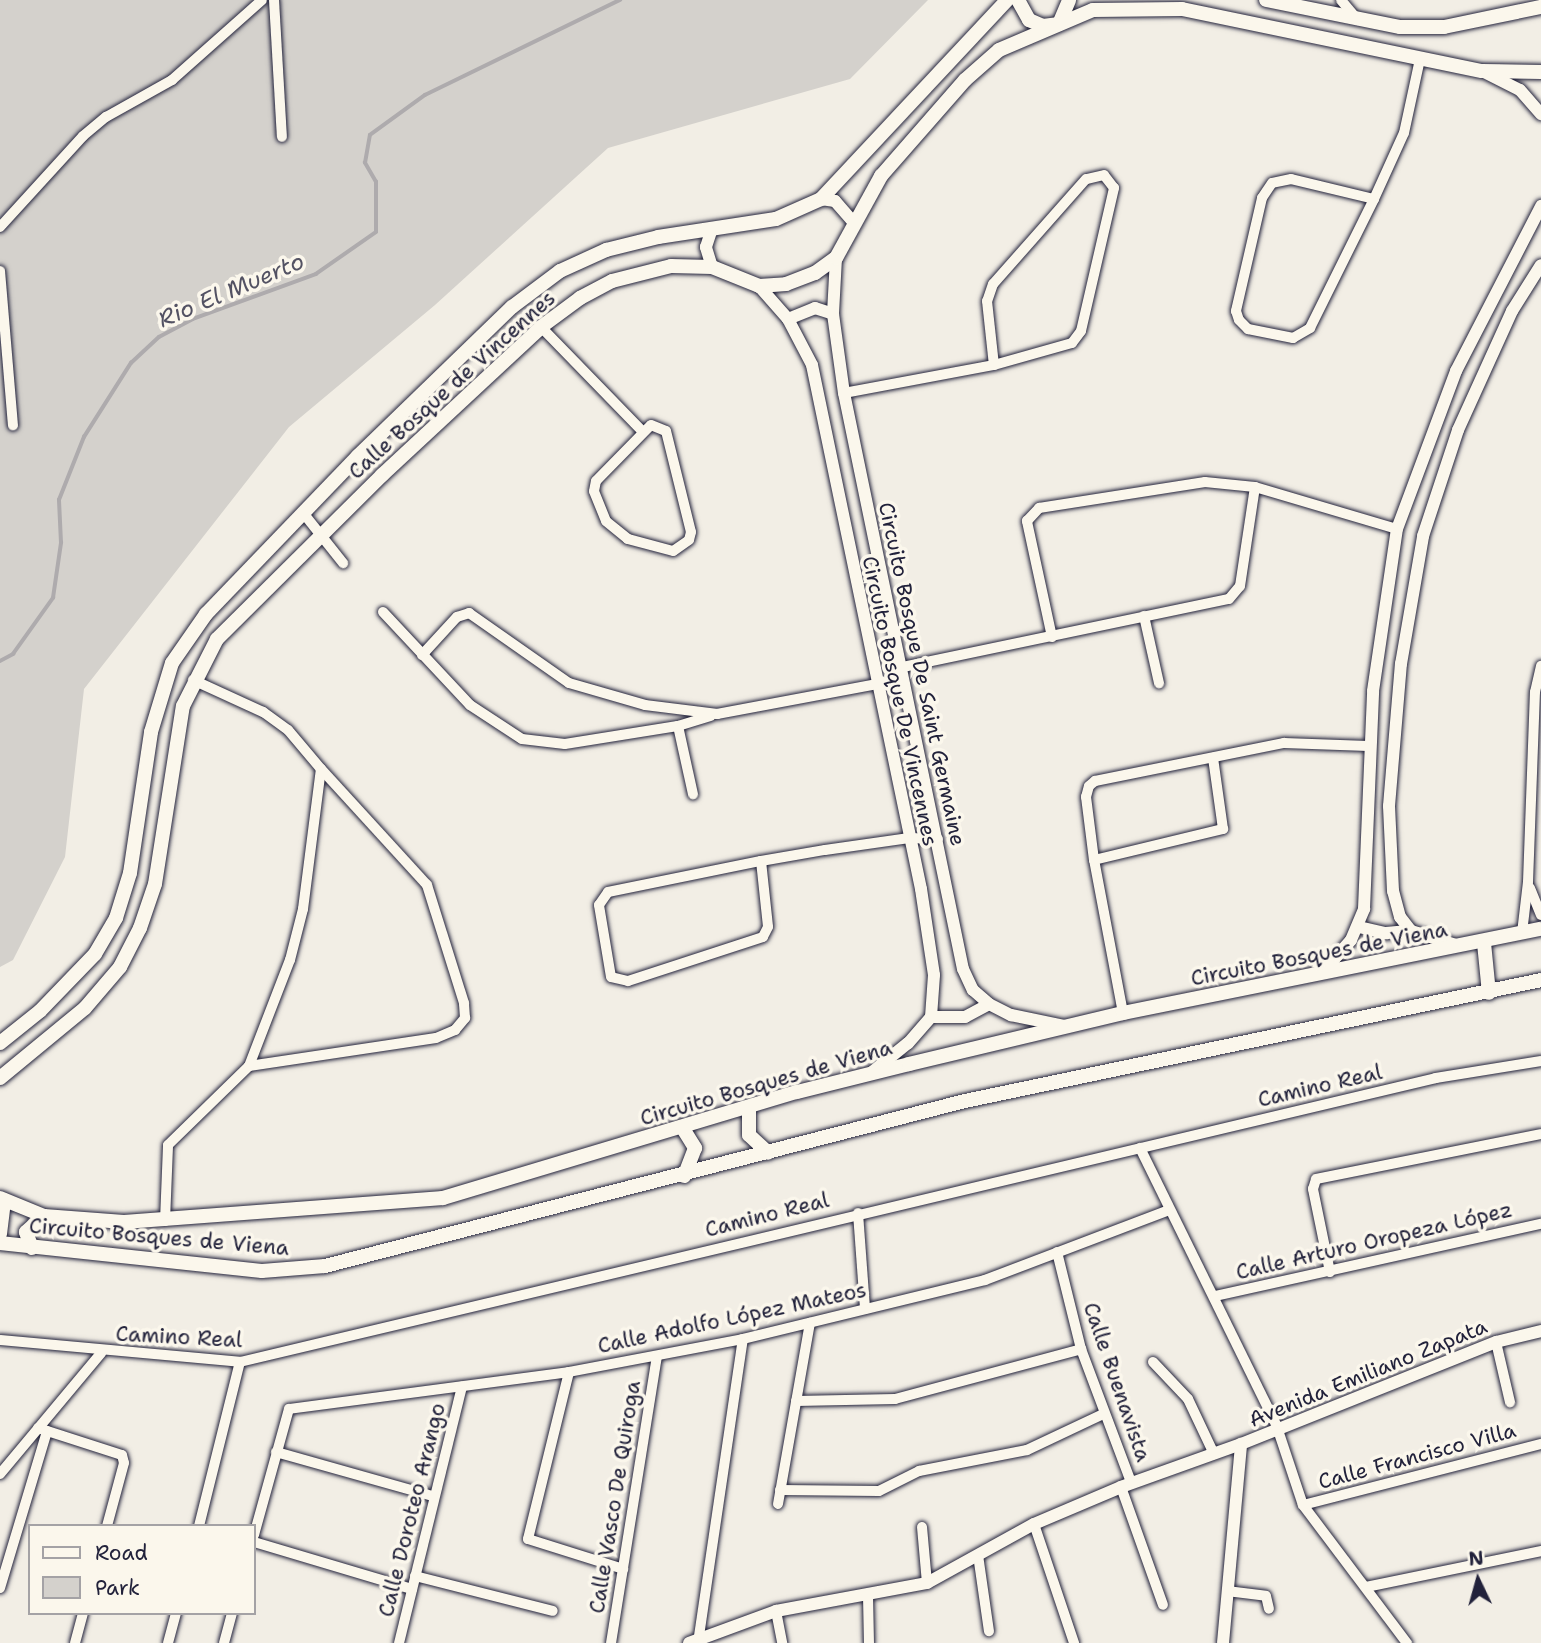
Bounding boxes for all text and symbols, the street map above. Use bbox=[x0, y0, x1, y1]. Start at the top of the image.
water label: Rio El Muerto bbox=[154, 247, 308, 333]
street label: Calle Bosque de Vincennes bbox=[343, 285, 561, 485]
street label: Circuito Bosque De Saint Germaine bbox=[873, 500, 971, 848]
street label: Circuito Bosque De Vincennes bbox=[857, 554, 943, 848]
street label: Circuito Bosques de Viena bbox=[1189, 917, 1449, 991]
street label: Circuito Bosques de Viena bbox=[637, 1035, 895, 1131]
street label: Camino Real bbox=[1255, 1059, 1385, 1113]
street label: Camino Real bbox=[702, 1187, 832, 1243]
street label: Calle Arturo Oropeza López bbox=[1233, 1197, 1515, 1285]
street label: Circuito Bosques de Viena bbox=[28, 1213, 290, 1261]
street label: Calle Adolfo López Mateos bbox=[595, 1277, 869, 1359]
street label: Calle Buenavista bbox=[1078, 1299, 1156, 1465]
street label: Avenida Emiliano Zapata bbox=[1245, 1314, 1491, 1432]
street label: Camino Real bbox=[115, 1321, 243, 1353]
street label: Calle Vasco De Quiroga bbox=[584, 1379, 646, 1615]
street label: Calle Doroteo Arango bbox=[373, 1401, 451, 1619]
street label: Calle Francisco Villa bbox=[1316, 1418, 1518, 1494]
legend bbox=[28, 1524, 256, 1615]
text: Road bbox=[95, 1539, 148, 1567]
north arrow bbox=[1443, 1545, 1513, 1615]
text: N bbox=[1468, 1545, 1485, 1572]
text: Park bbox=[95, 1574, 140, 1602]

